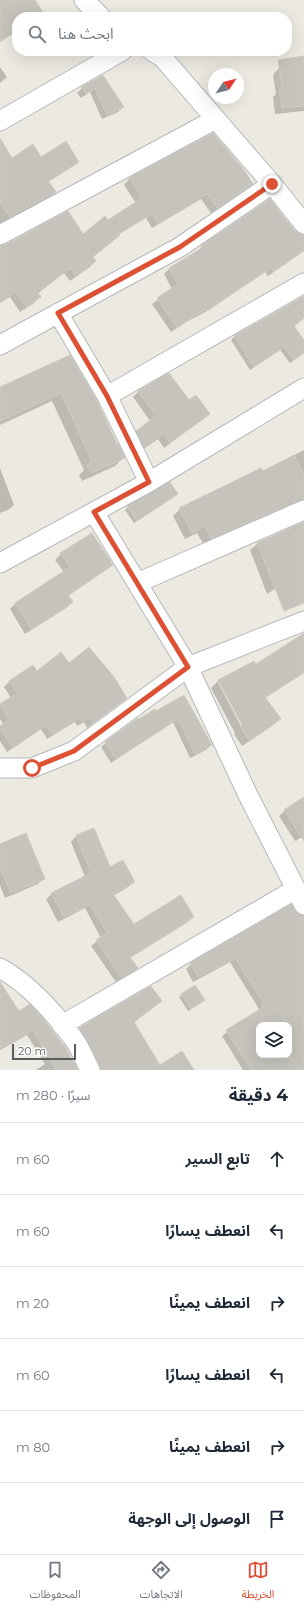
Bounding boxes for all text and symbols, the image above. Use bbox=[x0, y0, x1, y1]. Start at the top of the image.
search box bbox=[12, 12, 292, 56]
icon: search bbox=[26, 23, 48, 45]
text: ابحث هنا bbox=[58, 24, 114, 43]
north arrow bbox=[208, 68, 244, 104]
route end bbox=[263, 175, 281, 193]
route start bbox=[23, 759, 41, 777]
map controls bbox=[256, 1022, 292, 1058]
button: layers bbox=[256, 1022, 292, 1058]
scale bar bbox=[12, 1042, 76, 1061]
text: 20 m bbox=[18, 1044, 46, 1058]
text: 4 دقيقة bbox=[229, 1085, 288, 1105]
text: سيرًا · 280 m bbox=[16, 1087, 91, 1103]
icon: ahead bbox=[266, 1148, 288, 1170]
text: تابع السير bbox=[186, 1149, 250, 1168]
text: 60 m bbox=[16, 1151, 50, 1167]
icon: left bbox=[266, 1220, 288, 1242]
text: انعطف يسارًا bbox=[165, 1221, 250, 1240]
text: 60 m bbox=[16, 1223, 50, 1239]
icon: right bbox=[266, 1292, 288, 1314]
text: انعطف يمينًا bbox=[169, 1293, 250, 1312]
text: 20 m bbox=[16, 1295, 49, 1311]
icon: left bbox=[266, 1364, 288, 1386]
text: انعطف يسارًا bbox=[165, 1365, 250, 1384]
text: 60 m bbox=[16, 1367, 50, 1383]
icon: right bbox=[266, 1436, 288, 1458]
text: انعطف يمينًا bbox=[169, 1437, 250, 1456]
text: 80 m bbox=[16, 1439, 50, 1455]
icon: arrive bbox=[266, 1508, 288, 1530]
text: الوصول إلى الوجهة bbox=[128, 1509, 250, 1528]
tab: المحفوظات bbox=[30, 1559, 81, 1606]
tab: الاتجاهات bbox=[140, 1559, 183, 1606]
tab: الخريطة bbox=[242, 1559, 275, 1606]

